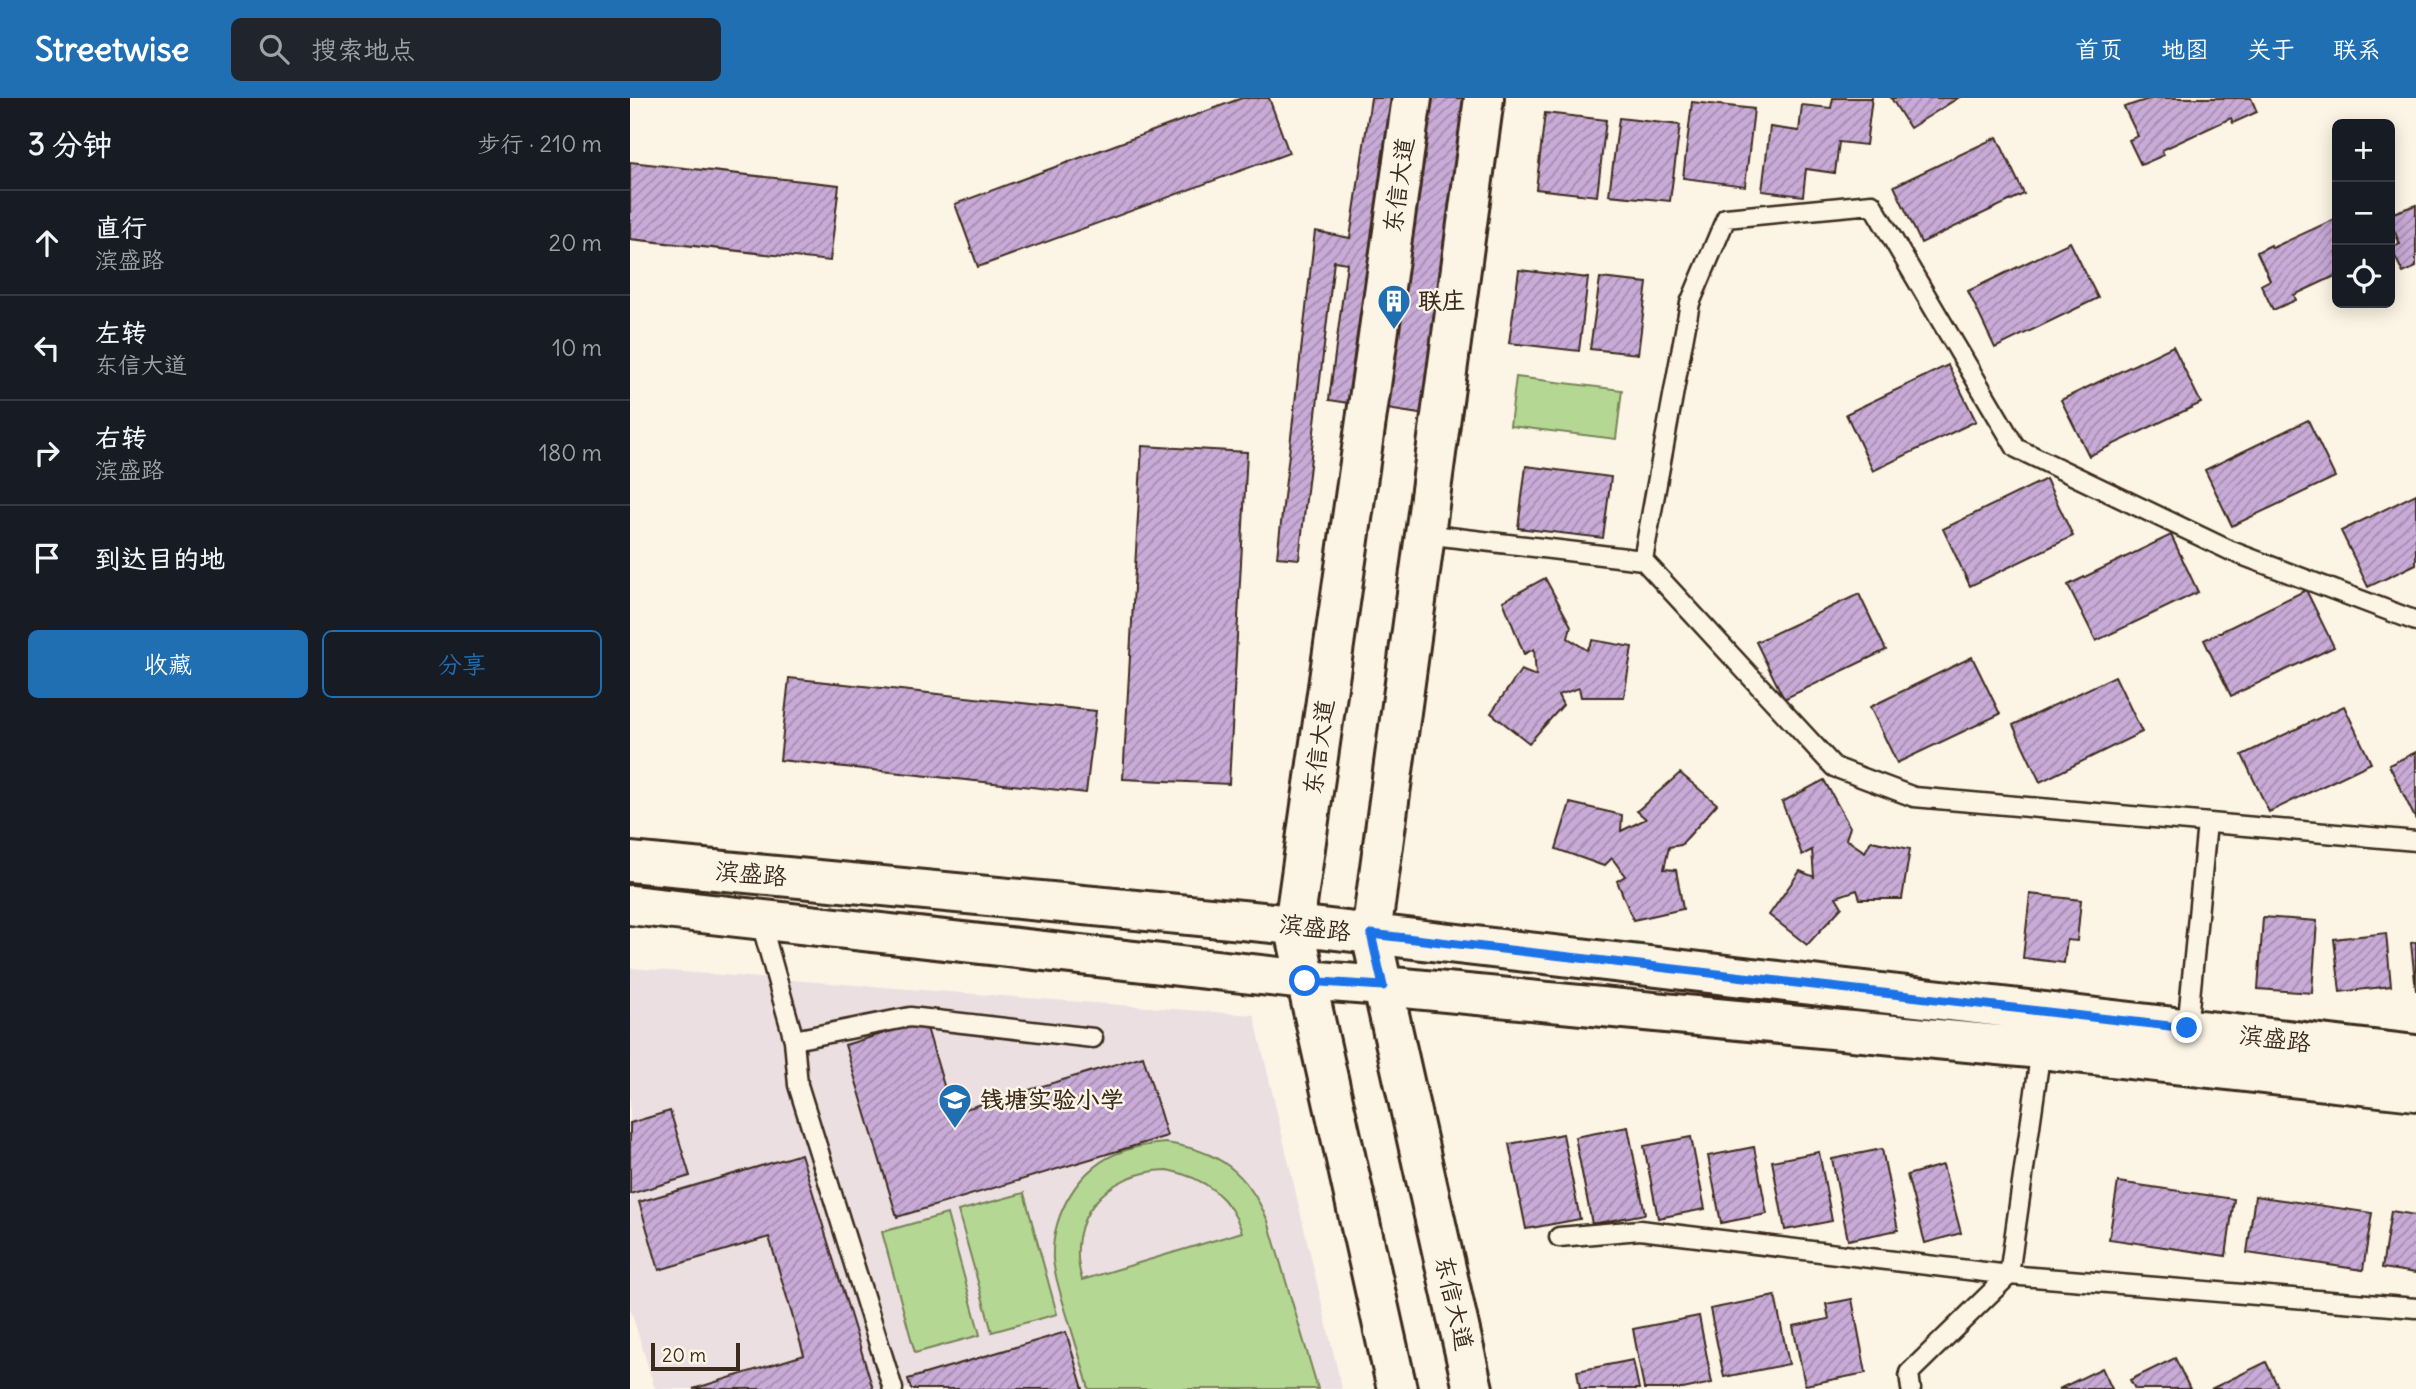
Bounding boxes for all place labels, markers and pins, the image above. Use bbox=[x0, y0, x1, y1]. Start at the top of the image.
building icon: 联庄 bbox=[1375, 282, 1413, 331]
place label: 联庄 bbox=[1418, 285, 1466, 315]
school or university icon: 钱塘实验小学 bbox=[936, 1081, 974, 1130]
place label: 钱塘实验小学 bbox=[980, 1084, 1124, 1114]

